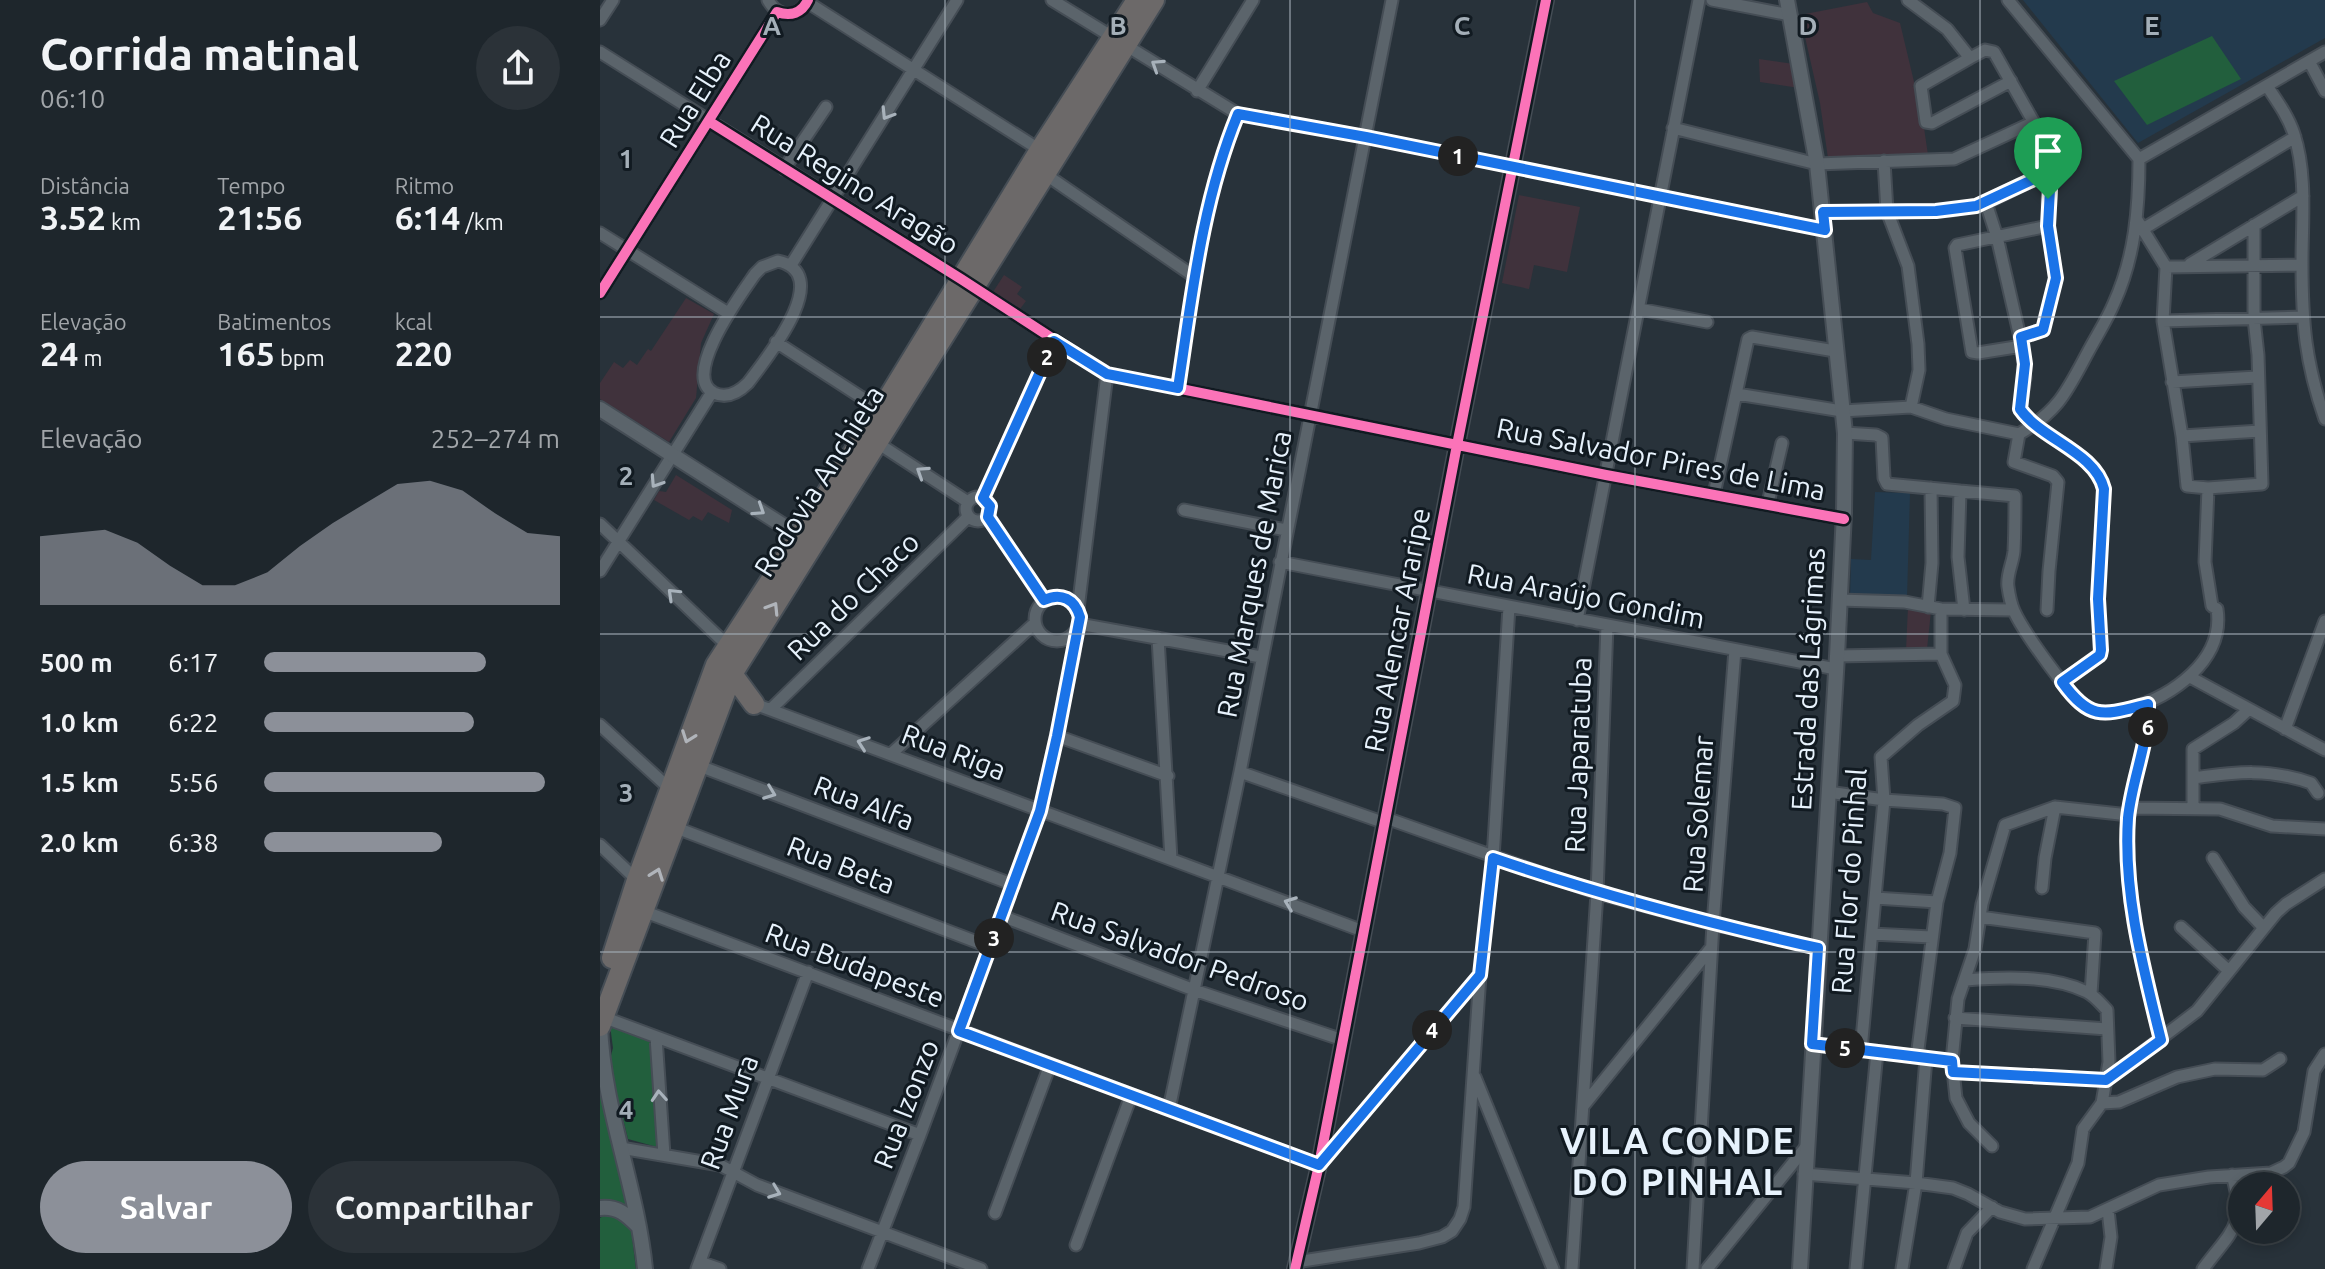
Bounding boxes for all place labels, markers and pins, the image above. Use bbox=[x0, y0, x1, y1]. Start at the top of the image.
pin bbox=[2014, 117, 2082, 199]
pin: 1 bbox=[1438, 136, 1478, 176]
pin: 2 bbox=[1027, 337, 1067, 377]
pin: 6 bbox=[2128, 707, 2168, 747]
pin: 3 bbox=[974, 918, 1014, 958]
pin: 4 bbox=[1412, 1010, 1452, 1050]
pin: 5 bbox=[1825, 1028, 1865, 1068]

